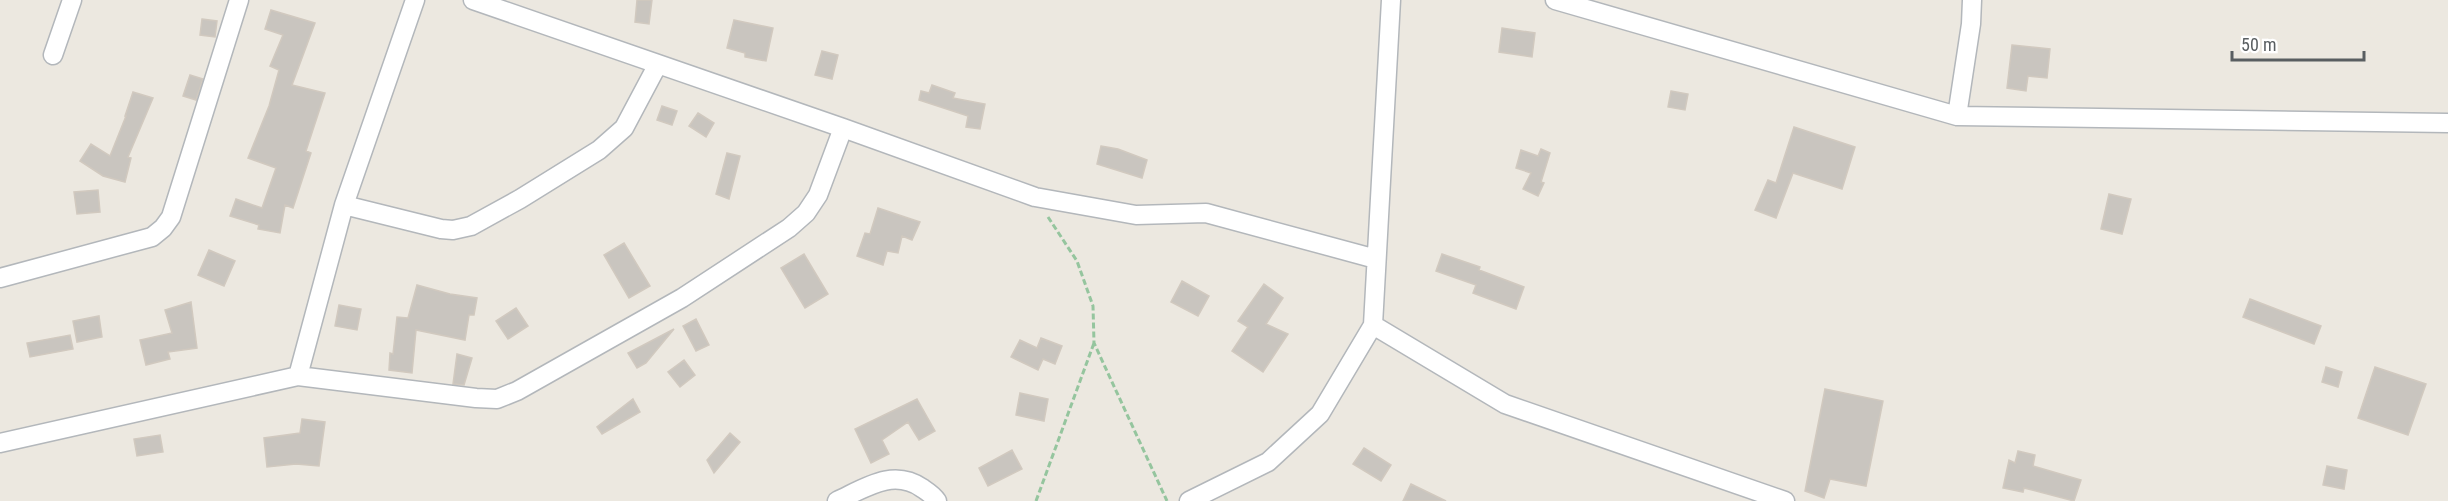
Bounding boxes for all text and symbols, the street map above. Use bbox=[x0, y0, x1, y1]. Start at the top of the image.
scale bar bbox=[2232, 24, 2364, 62]
text: 50 m bbox=[2241, 34, 2276, 55]

